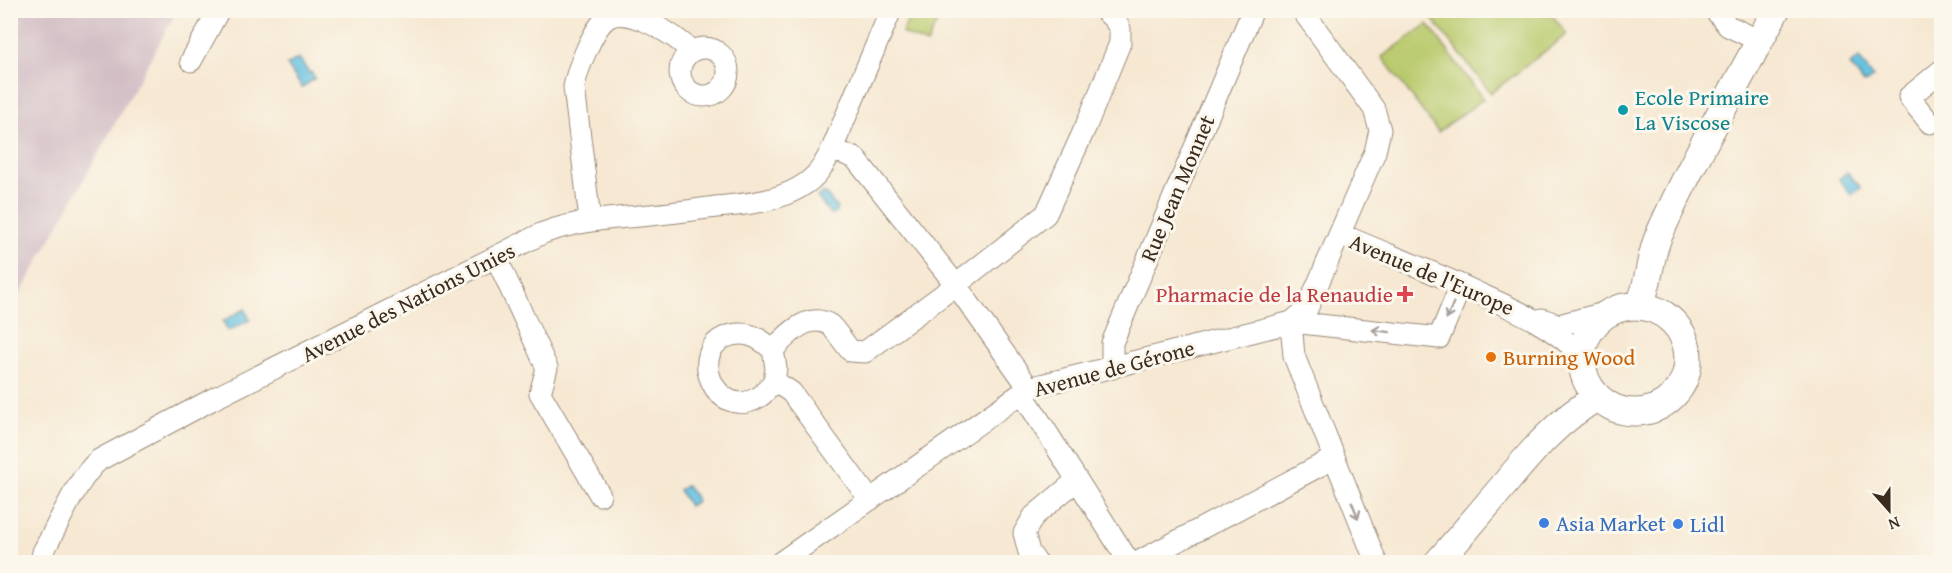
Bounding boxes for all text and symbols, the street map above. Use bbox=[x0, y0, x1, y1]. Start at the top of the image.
place label: Ecole Primaire La Viscose bbox=[1635, 81, 1769, 138]
marker: Ecole Primaire La Viscose bbox=[1616, 103, 1630, 117]
street label: Rue Jean Monnet bbox=[1132, 109, 1222, 266]
street label: Avenue de l'Europe bbox=[1345, 225, 1519, 323]
street label: Avenue des Nations Unies bbox=[296, 234, 520, 370]
place label: Pharmacie de la Renaudie bbox=[1156, 278, 1393, 310]
marker: Pharmacie de la Renaudie bbox=[1398, 287, 1412, 301]
one-way arrow bbox=[1444, 302, 1455, 320]
one-way arrow bbox=[1372, 325, 1392, 336]
street label: Avenue de Gérone bbox=[1030, 331, 1198, 405]
place label: Burning Wood bbox=[1503, 341, 1635, 373]
marker: Burning Wood bbox=[1484, 350, 1498, 364]
north arrow bbox=[1859, 480, 1919, 540]
one-way arrow bbox=[1350, 500, 1361, 519]
place label: Asia Market bbox=[1556, 507, 1666, 539]
place label: Lidl bbox=[1690, 508, 1725, 540]
text: N bbox=[1885, 511, 1904, 537]
marker: Asia Market bbox=[1537, 516, 1551, 530]
marker: Lidl bbox=[1671, 517, 1685, 531]

